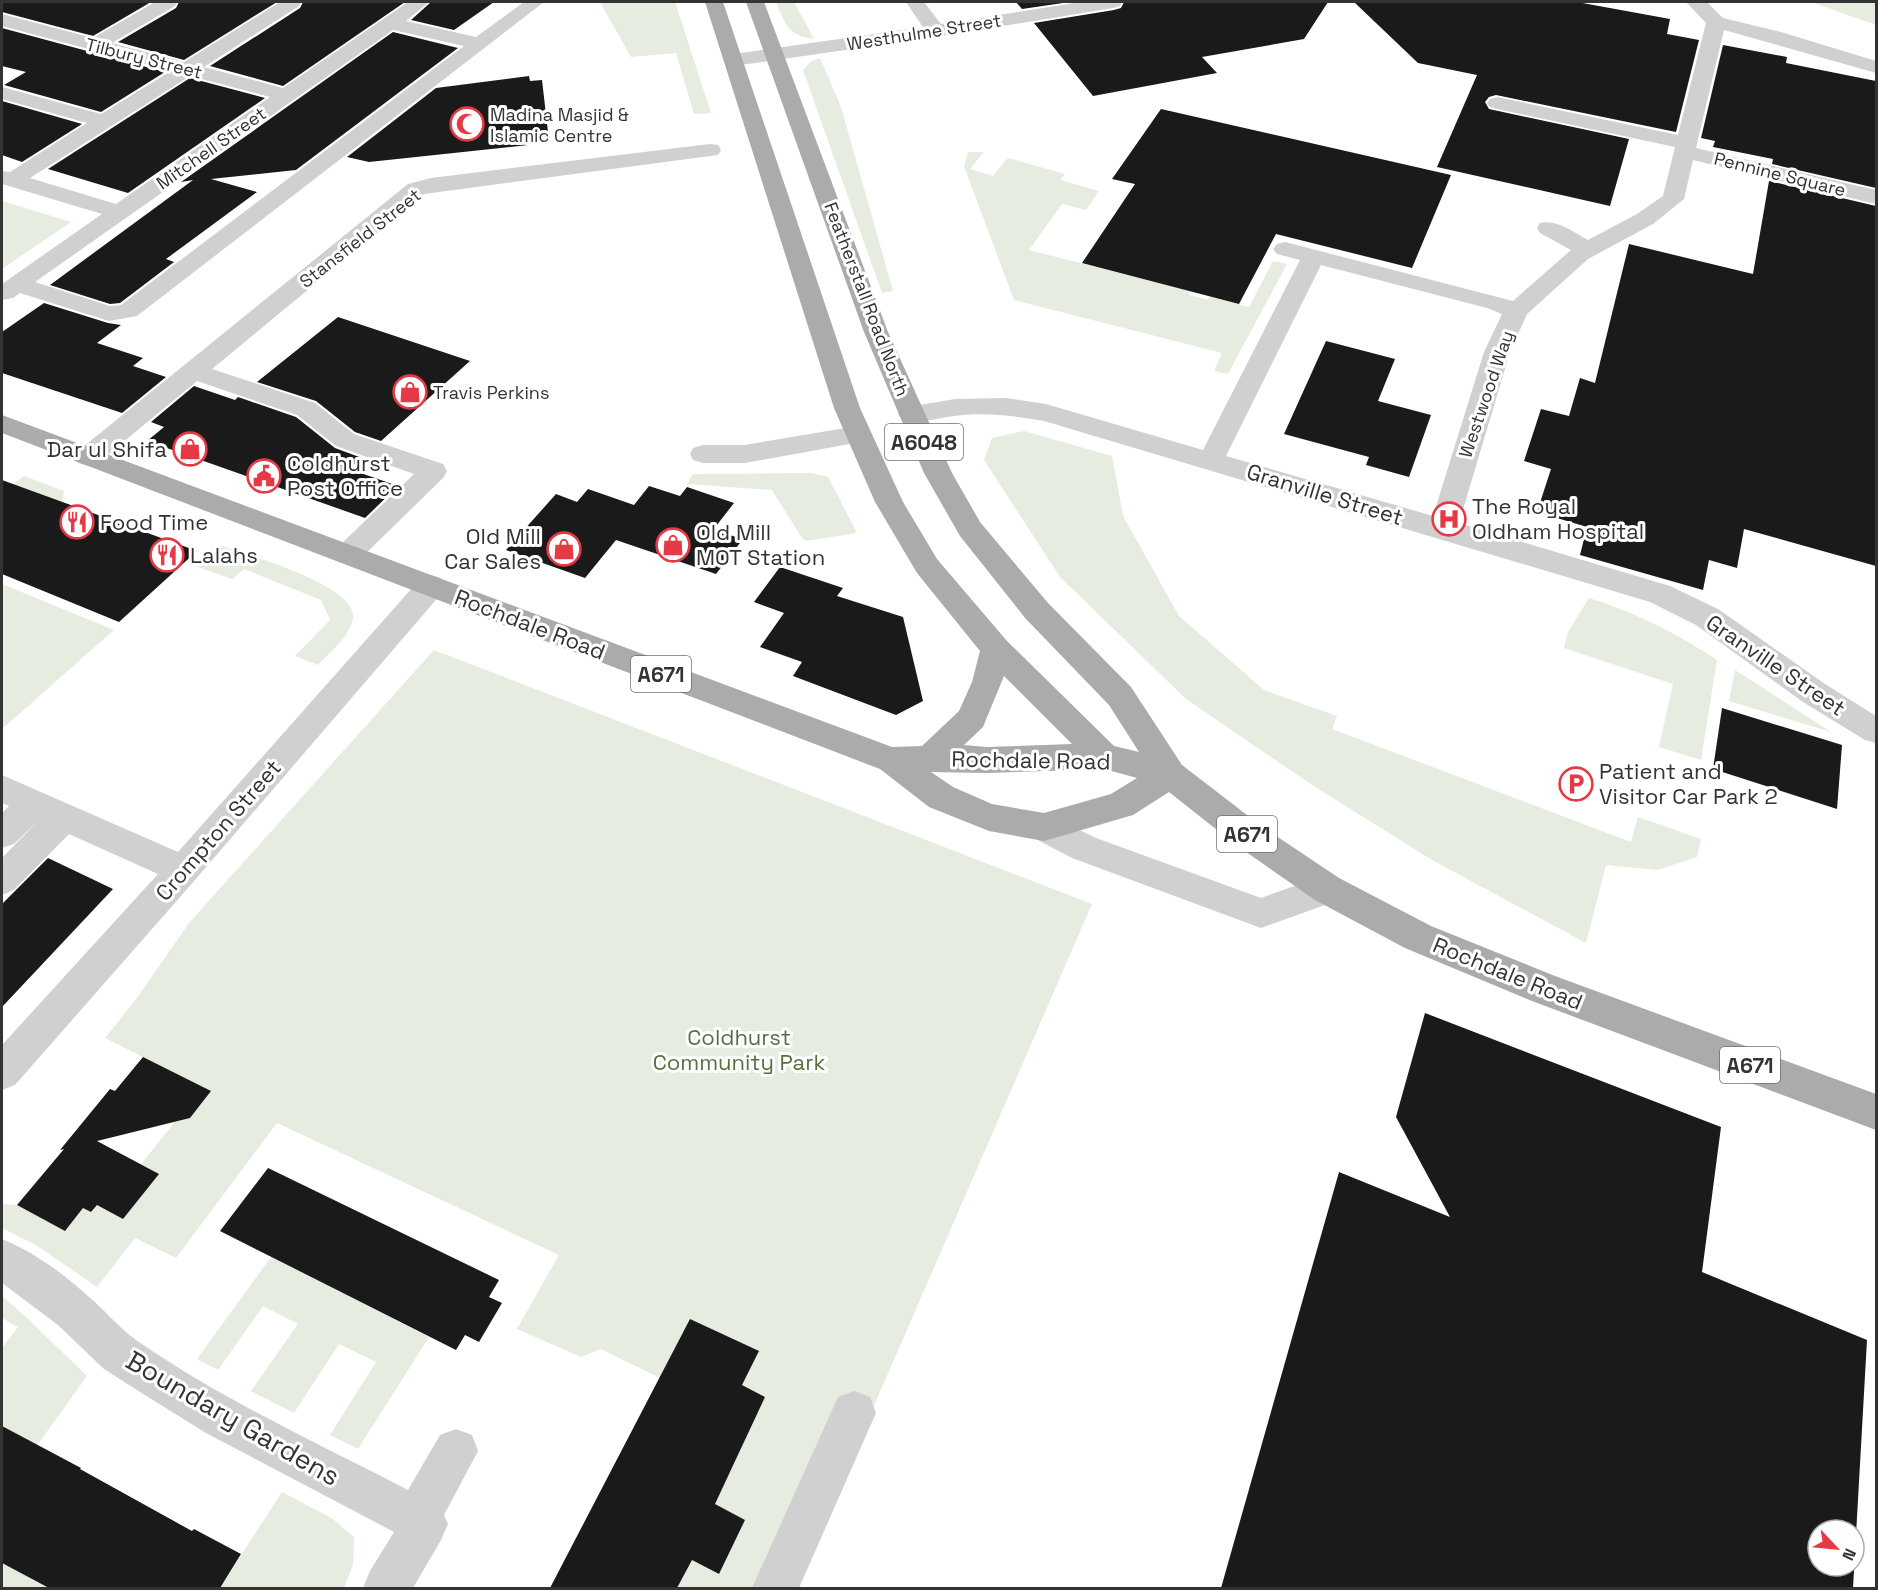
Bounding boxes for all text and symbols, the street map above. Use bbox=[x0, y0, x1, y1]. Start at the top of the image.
street label: Westhulme Street bbox=[845, 8, 1003, 56]
street label: Tilbury Street bbox=[83, 32, 205, 84]
street label: Mitchell Street bbox=[152, 102, 270, 194]
place label: Madina Masjid & Islamic Centre bbox=[490, 103, 629, 147]
mosque icon: Madina Masjid & Islamic Centre bbox=[449, 106, 485, 142]
street label: Pennine Square bbox=[1712, 147, 1848, 201]
street label: Stansfield Street bbox=[295, 183, 425, 293]
street label: Featherstall Road North bbox=[819, 199, 915, 399]
street label: Westwood Way bbox=[1453, 327, 1519, 461]
shop icon: Travis Perkins bbox=[392, 374, 428, 410]
place label: Travis Perkins bbox=[433, 381, 549, 404]
road number: A6048 bbox=[885, 424, 963, 460]
shop icon: Dar ul Shifa bbox=[172, 431, 208, 467]
place label: Dar ul Shifa bbox=[47, 435, 167, 463]
place label: Coldhurst Post Office bbox=[287, 449, 403, 502]
street label: Granville Street bbox=[1243, 457, 1407, 531]
public building icon: Coldhurst Post Office bbox=[246, 458, 282, 494]
place label: The Royal Oldham Hospital bbox=[1472, 492, 1644, 545]
hospital icon: The Royal Oldham Hospital bbox=[1431, 501, 1467, 537]
restaurant icon: Food Time bbox=[59, 504, 95, 540]
place label: Food Time bbox=[100, 508, 208, 536]
place label: Old Mill MOT Station bbox=[696, 518, 825, 571]
place label: Old Mill Car Sales bbox=[444, 522, 541, 575]
shop icon: Old Mill MOT Station bbox=[655, 527, 691, 563]
shop icon: Old Mill Car Sales bbox=[546, 531, 582, 567]
restaurant icon: Lalahs bbox=[149, 537, 185, 573]
place label: Lalahs bbox=[190, 541, 258, 569]
street label: Rochdale Road bbox=[451, 582, 609, 666]
street label: Granville Street bbox=[1701, 608, 1851, 722]
road number: A671 bbox=[631, 656, 691, 692]
street label: Rochdale Road bbox=[951, 745, 1111, 775]
street label: Crompton Street bbox=[149, 754, 287, 906]
place label: Patient and Visitor Car Park 2 bbox=[1599, 757, 1778, 810]
parking icon: Patient and Visitor Car Park 2 bbox=[1558, 766, 1594, 802]
road number: A671 bbox=[1217, 816, 1277, 852]
street label: Rochdale Road bbox=[1429, 930, 1587, 1016]
park label: Coldhurst Community Park bbox=[653, 1023, 826, 1076]
road number: A671 bbox=[1720, 1047, 1780, 1083]
street label: Boundary Gardens bbox=[120, 1343, 346, 1493]
north arrow bbox=[1806, 1518, 1866, 1578]
text: N bbox=[1837, 1545, 1861, 1564]

